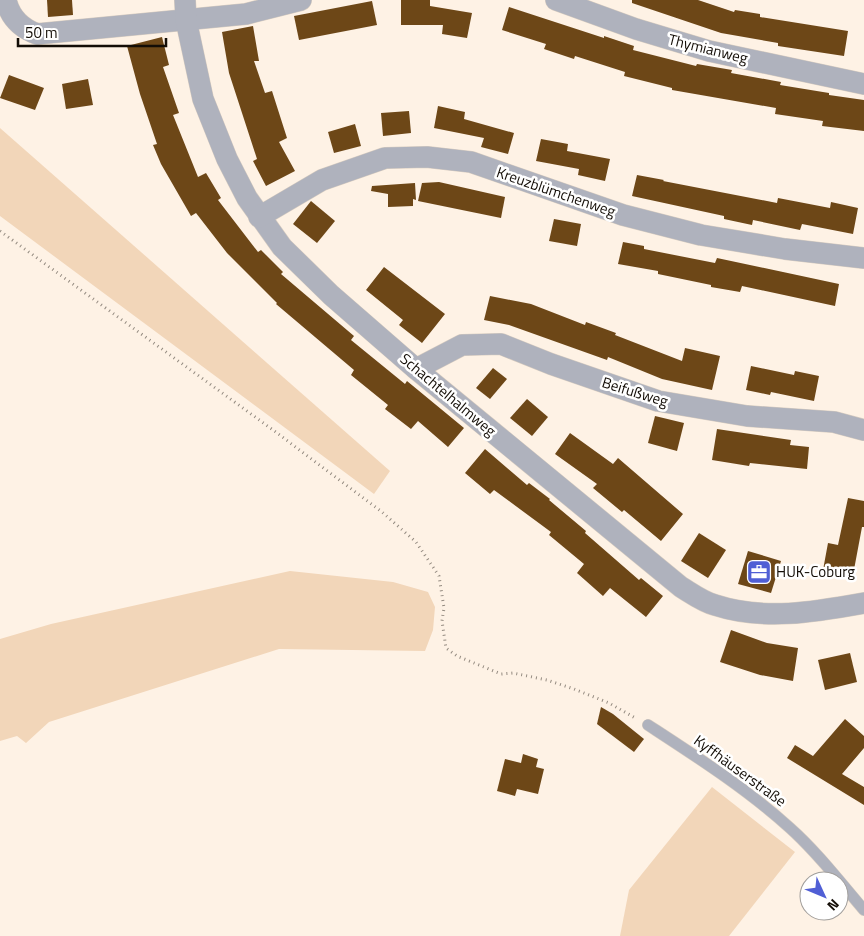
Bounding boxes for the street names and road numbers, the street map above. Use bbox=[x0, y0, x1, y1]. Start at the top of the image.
street label: Thymianweg bbox=[666, 28, 751, 70]
street label: Kreuzblümchenweg bbox=[494, 160, 619, 223]
street label: Schachtelhalmweg bbox=[395, 347, 502, 442]
street label: Beifußweg bbox=[599, 371, 671, 413]
street label: Kyffhäuserstraße bbox=[689, 729, 791, 812]

